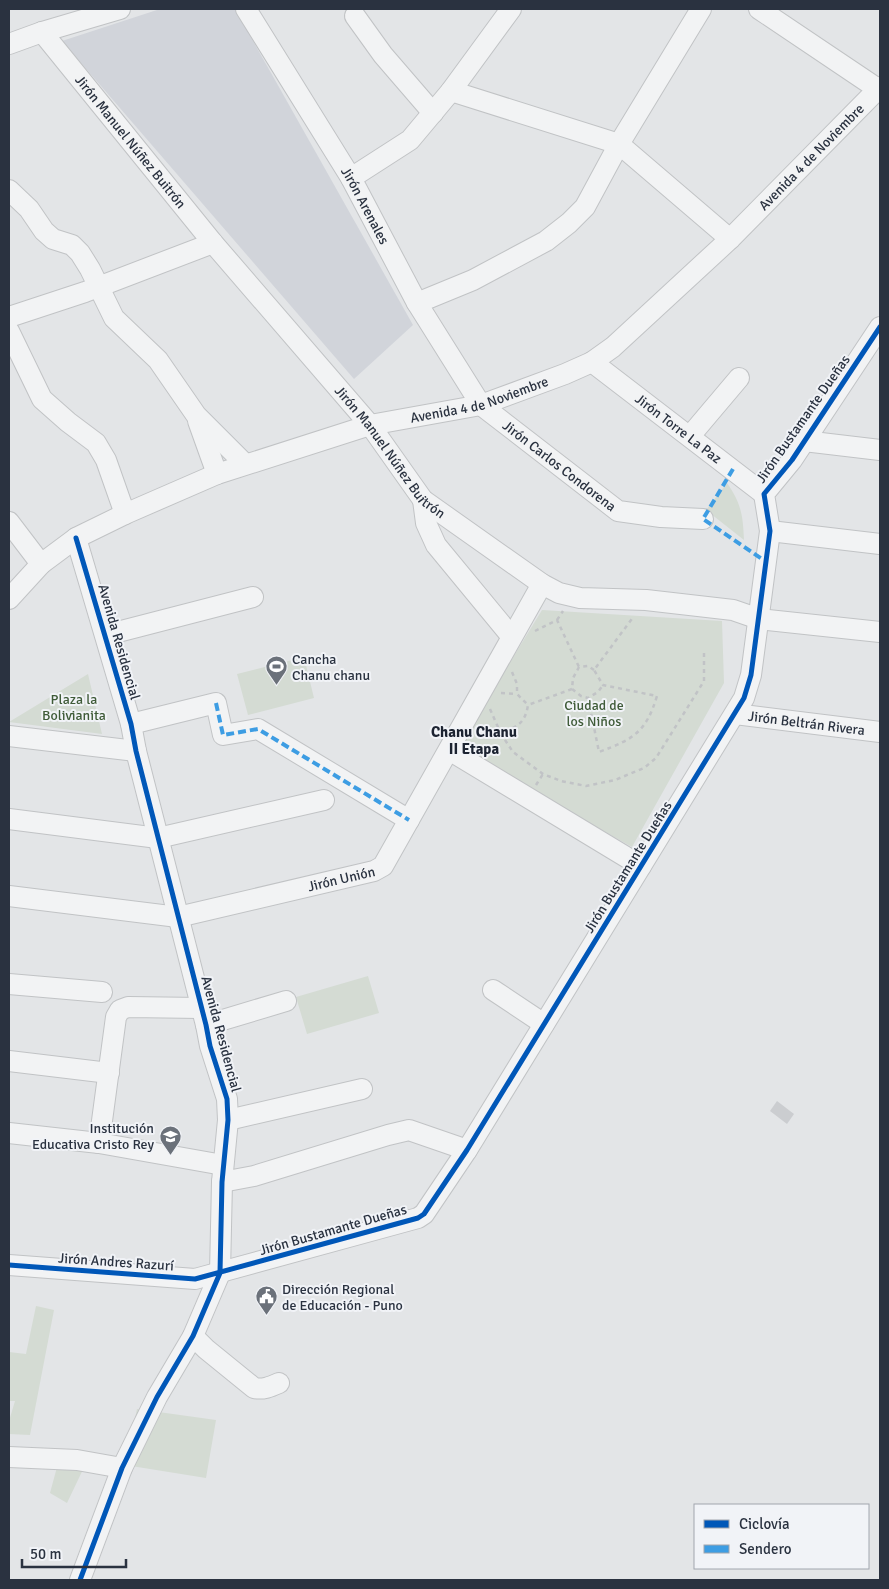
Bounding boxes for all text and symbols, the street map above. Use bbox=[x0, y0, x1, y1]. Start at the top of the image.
street label: Jirón Manuel Núñez Buitrón bbox=[72, 71, 190, 212]
street label: Avenida 4 de Noviembre bbox=[755, 100, 867, 214]
street label: Jirón Arenales bbox=[338, 164, 393, 247]
street label: Jirón Bustamante Dueñas bbox=[752, 352, 854, 486]
street label: Avenida 4 de Noviembre bbox=[409, 372, 551, 426]
street label: Jirón Manuel Núñez Buitrón bbox=[331, 382, 449, 522]
street label: Jirón Torre La Paz bbox=[632, 390, 725, 467]
street label: Jirón Carlos Condorena bbox=[499, 417, 620, 515]
street label: Avenida Residencial bbox=[94, 582, 144, 702]
place label: Cancha Chanu chanu bbox=[292, 651, 370, 684]
sports icon: Cancha Chanu chanu bbox=[264, 655, 288, 686]
park label: Plaza la Bolivianita bbox=[42, 691, 106, 724]
park label: Ciudad de los Niños bbox=[564, 697, 624, 730]
street label: Jirón Beltrán Rivera bbox=[747, 707, 866, 739]
district label: Chanu Chanu II Etapa bbox=[431, 723, 517, 758]
street label: Jirón Bustamante Dueñas bbox=[580, 798, 676, 936]
street label: Jirón Unión bbox=[306, 863, 377, 895]
street label: Avenida Residencial bbox=[197, 974, 245, 1094]
place label: Institución Educativa Cristo Rey bbox=[32, 1120, 154, 1153]
school or university icon: Institución Educativa Cristo Rey bbox=[158, 1124, 182, 1155]
street label: Jirón Bustamante Dueñas bbox=[257, 1201, 409, 1259]
street label: Jirón Andres Razurí bbox=[57, 1249, 175, 1275]
place label: Dirección Regional de Educación - Puno bbox=[282, 1281, 403, 1314]
public building icon: Dirección Regional de Educación - Puno bbox=[254, 1285, 278, 1316]
legend bbox=[694, 1504, 869, 1569]
text: Ciclovía bbox=[739, 1515, 790, 1533]
scale bar bbox=[22, 1536, 126, 1568]
text: Sendero bbox=[739, 1540, 792, 1558]
text: 50 m bbox=[30, 1545, 61, 1563]

